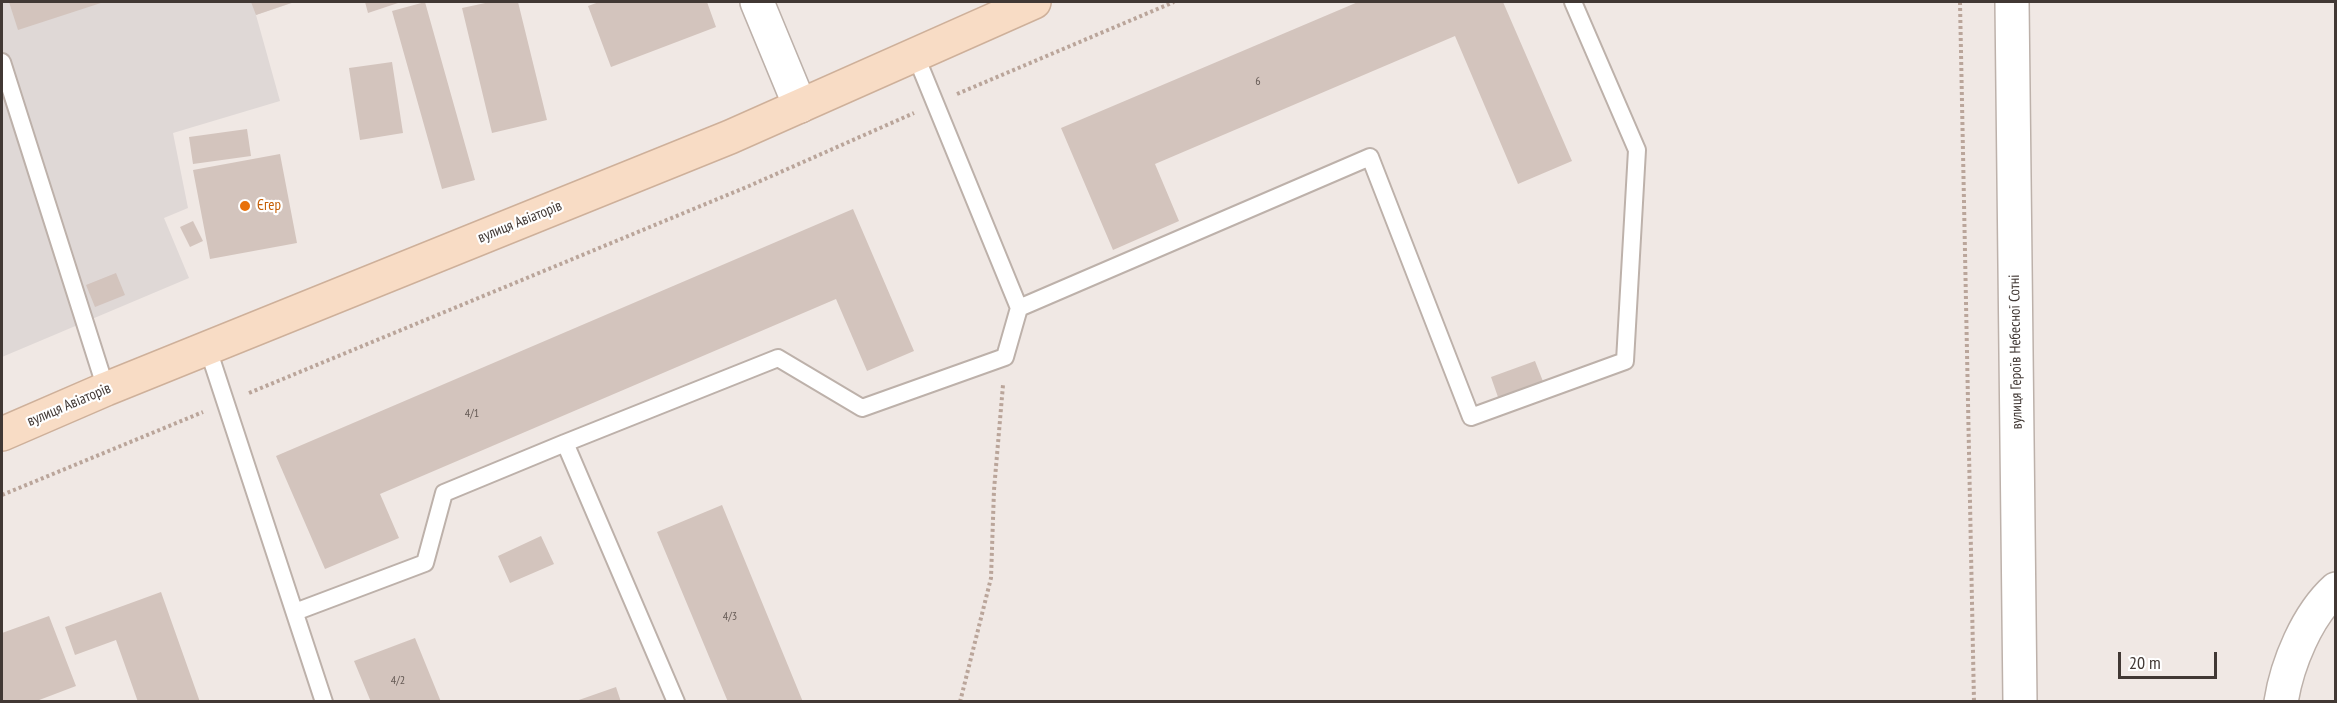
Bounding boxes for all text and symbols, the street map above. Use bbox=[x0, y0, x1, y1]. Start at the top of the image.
house number: 6 bbox=[1255, 75, 1261, 89]
place label: Єгер bbox=[257, 197, 281, 215]
street label: вулиця Авіаторів bbox=[475, 197, 565, 247]
marker: Єгер bbox=[238, 199, 252, 213]
street label: вулиця Героїв Небесної Сотні bbox=[2006, 274, 2026, 430]
street label: вулиця Авіаторів bbox=[24, 379, 114, 431]
house number: 4/1 bbox=[465, 407, 479, 421]
house number: 4/3 bbox=[723, 610, 737, 624]
scale bar bbox=[2121, 640, 2220, 678]
text: 20 m bbox=[2129, 651, 2161, 674]
house number: 4/2 bbox=[391, 674, 405, 688]

